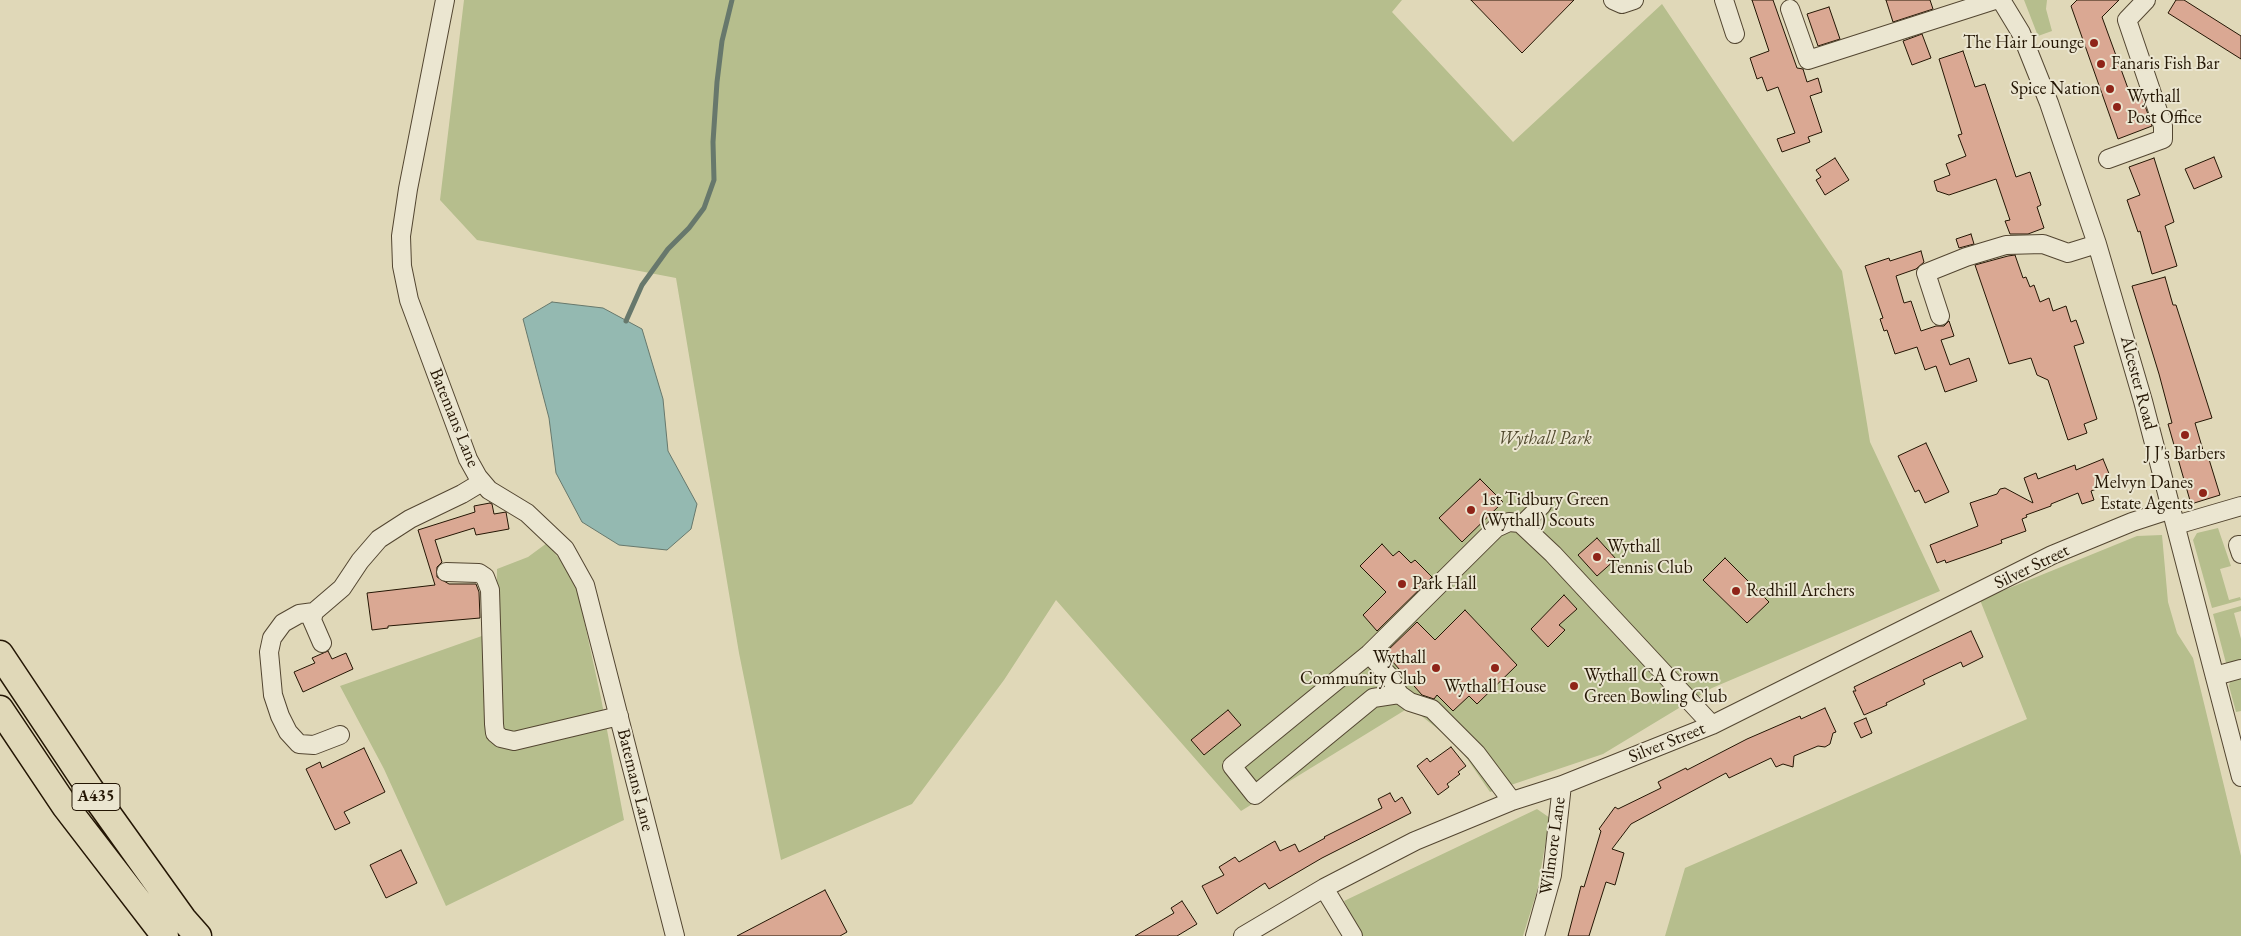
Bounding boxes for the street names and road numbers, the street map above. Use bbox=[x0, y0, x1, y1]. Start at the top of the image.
street label: Alcester Road bbox=[2115, 334, 2161, 432]
street label: Batemans Lane bbox=[424, 365, 484, 471]
street label: Silver Street bbox=[1991, 540, 2073, 594]
street label: Silver Street bbox=[1626, 718, 1708, 768]
street label: Batemans Lane bbox=[612, 727, 658, 833]
road number: A435 bbox=[72, 784, 120, 810]
street label: Wilmore Lane bbox=[1535, 796, 1571, 896]

